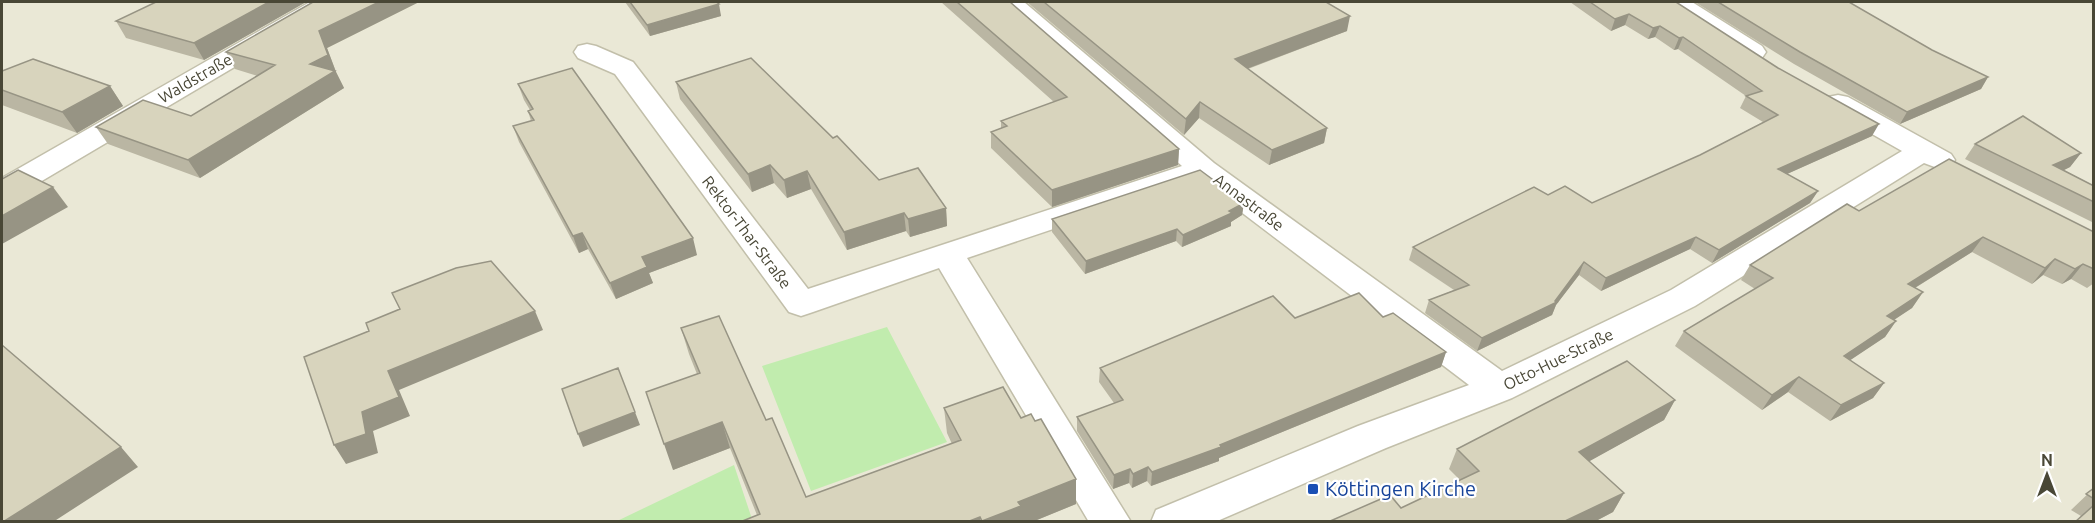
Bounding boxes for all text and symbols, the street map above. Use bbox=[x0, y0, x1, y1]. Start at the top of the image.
street label: Waldstraße bbox=[155, 50, 235, 106]
street label: Annastraße bbox=[1210, 170, 1288, 234]
street label: Rektor-Thar-Straße bbox=[699, 172, 795, 292]
street label: Otto-Hue-Straße bbox=[1500, 325, 1616, 393]
north arrow bbox=[2017, 445, 2077, 505]
text: N bbox=[2041, 451, 2053, 469]
place label: Köttingen Kirche bbox=[1325, 477, 1476, 500]
marker: Köttingen Kirche bbox=[1306, 482, 1320, 496]

